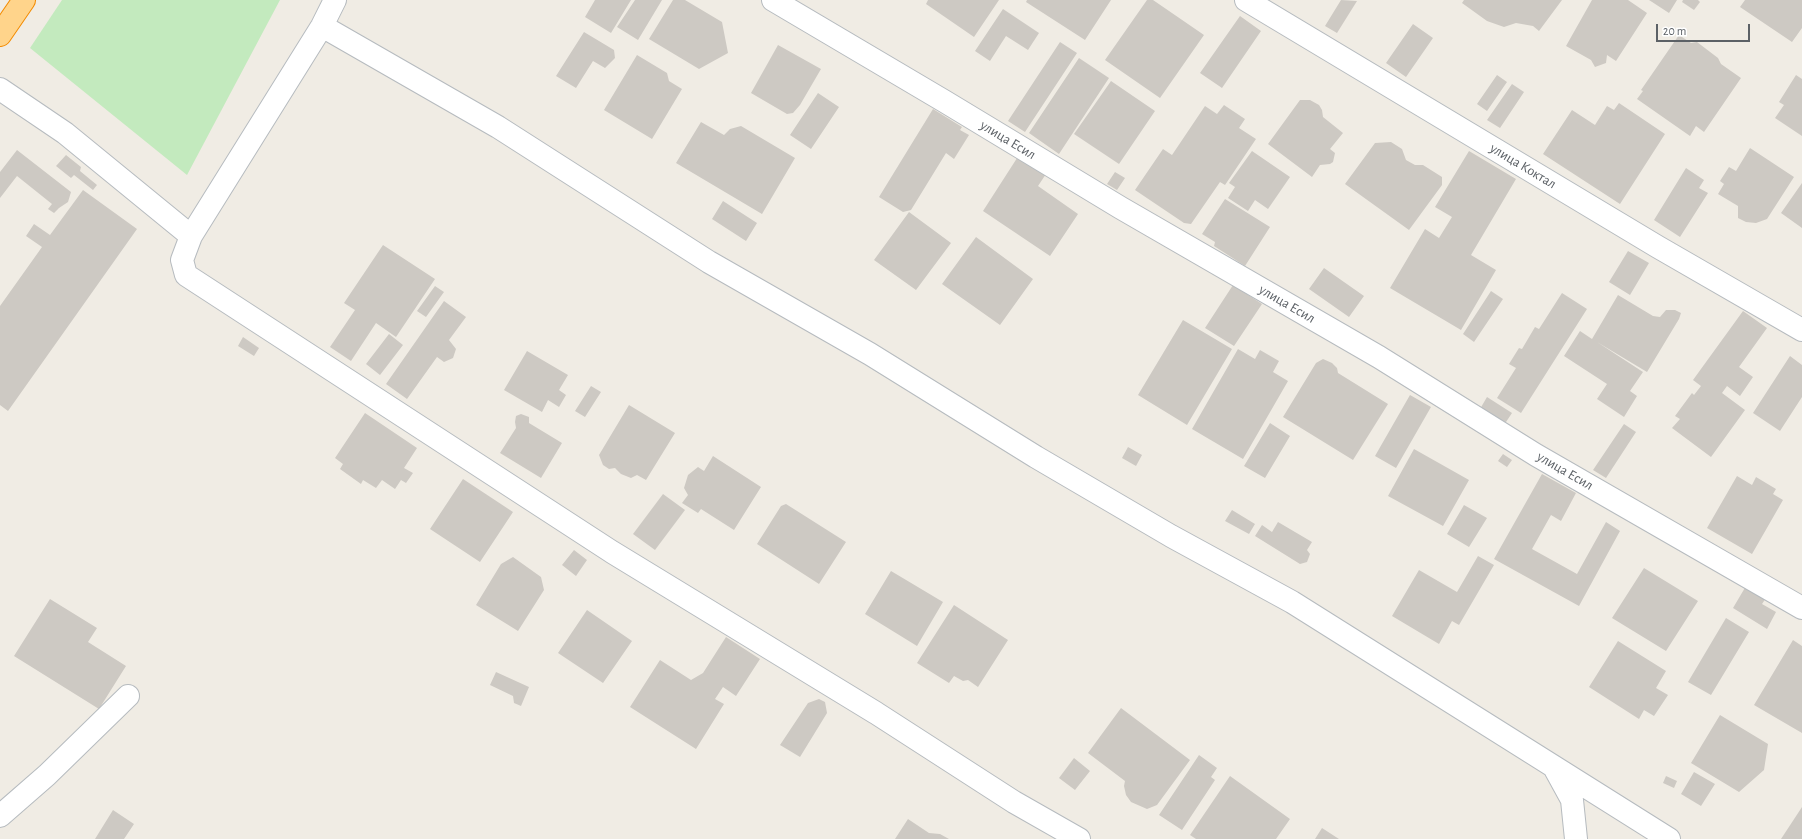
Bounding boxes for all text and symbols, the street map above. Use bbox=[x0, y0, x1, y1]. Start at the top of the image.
scale bar bbox=[1658, 16, 1752, 42]
text: 20 m bbox=[1663, 25, 1686, 37]
street label: улица Есил bbox=[977, 117, 1039, 163]
street label: улица Коктал bbox=[1487, 140, 1559, 192]
street label: улица Есил bbox=[1256, 281, 1318, 327]
street label: улица Есил bbox=[1534, 448, 1596, 494]

